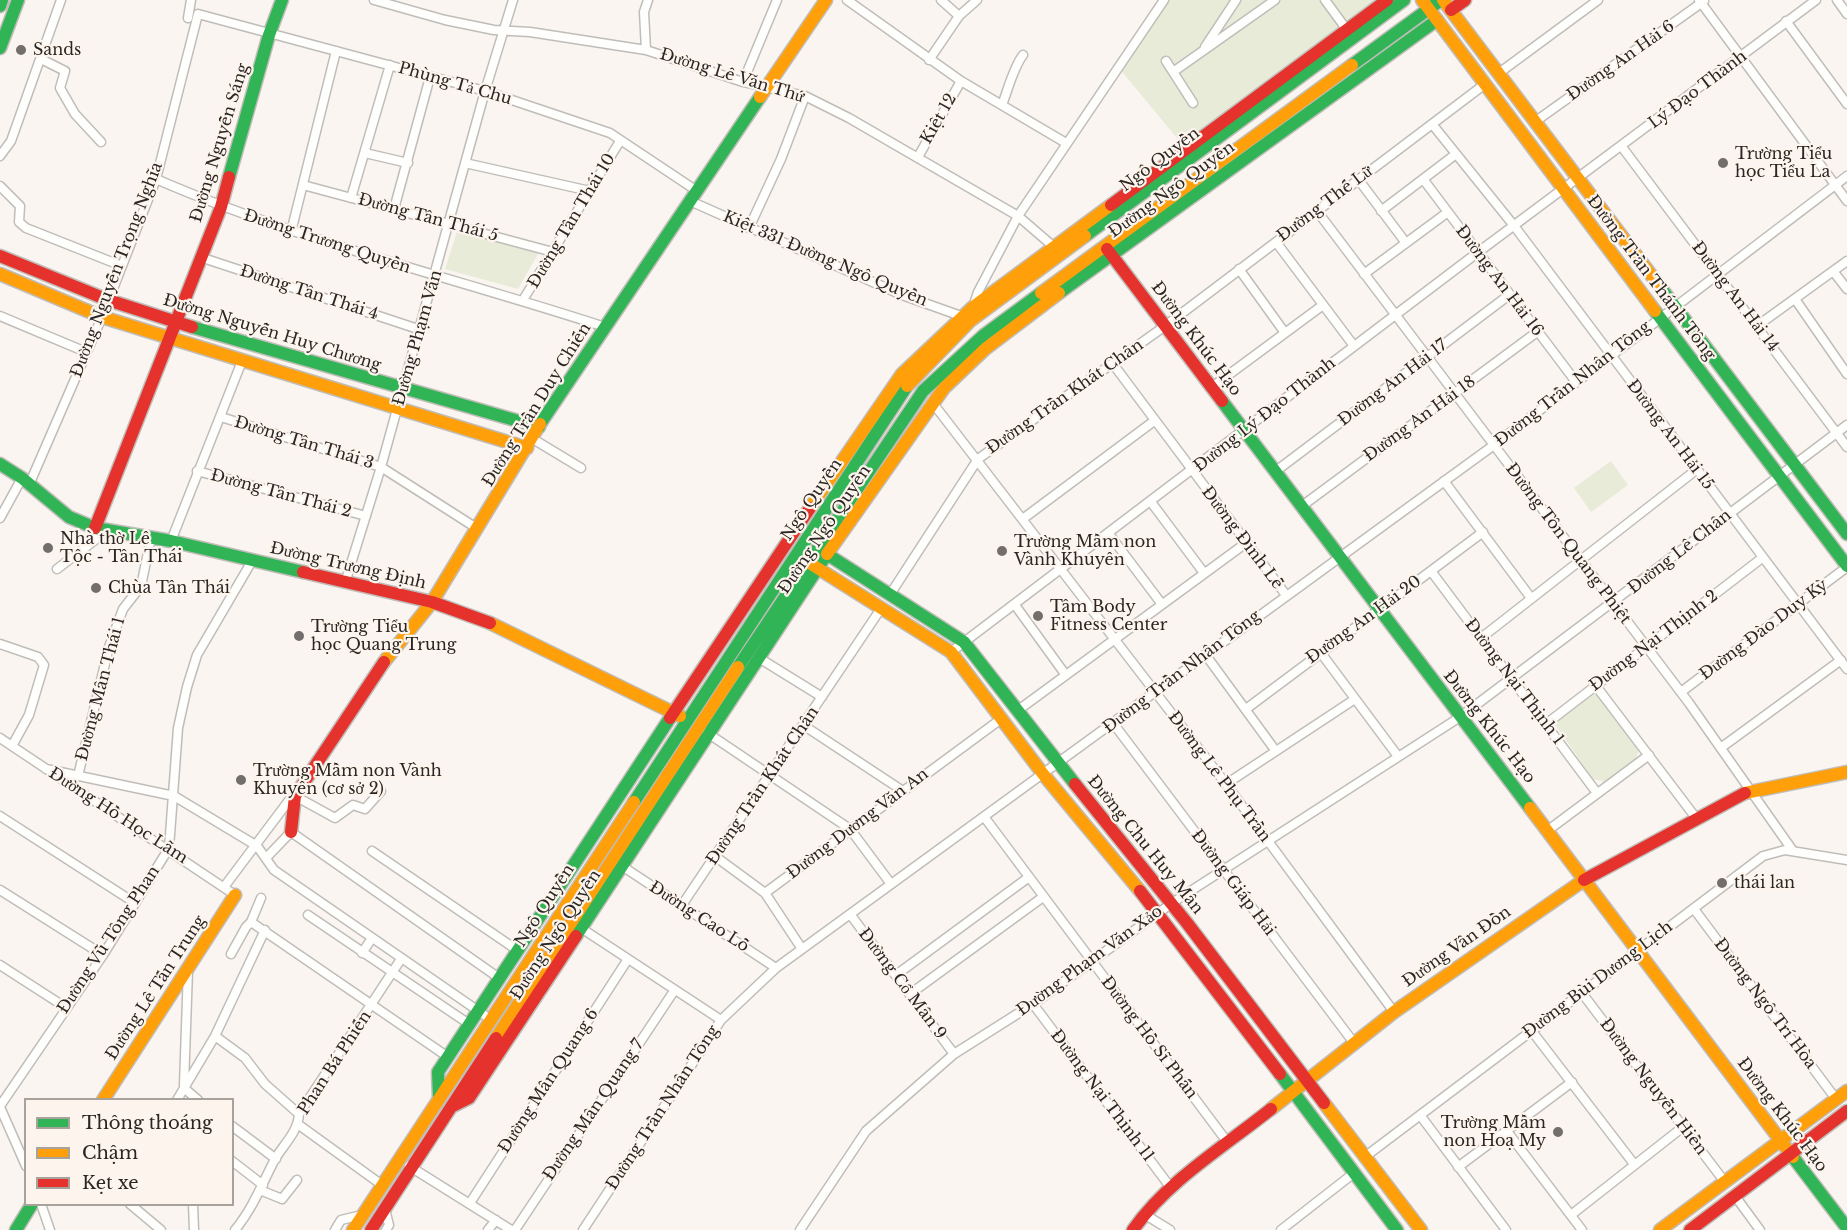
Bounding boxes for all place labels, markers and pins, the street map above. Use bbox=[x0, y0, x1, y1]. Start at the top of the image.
place label: Sands bbox=[33, 40, 81, 60]
marker: Sands bbox=[14, 43, 28, 57]
place label: Trường Tiểu học Tiểu La bbox=[1735, 144, 1836, 182]
marker: Trường Tiểu học Tiểu La bbox=[1716, 156, 1730, 170]
place label: Nhà thờ Lê Tộc - Tân Thái bbox=[60, 529, 183, 567]
place label: Trường Mầm non Vành Khuyên bbox=[1014, 532, 1159, 570]
marker: Nhà thờ Lê Tộc - Tân Thái bbox=[41, 541, 55, 555]
marker: Trường Mầm non Vành Khuyên bbox=[995, 544, 1009, 558]
place label: Chùa Tân Thái bbox=[108, 578, 230, 598]
marker: Chùa Tân Thái bbox=[89, 581, 103, 595]
place label: Tâm Body Fitness Center bbox=[1050, 597, 1167, 635]
marker: Tâm Body Fitness Center bbox=[1031, 609, 1045, 623]
place label: Trường Tiểu học Quang Trung bbox=[311, 617, 456, 655]
marker: Trường Tiểu học Quang Trung bbox=[292, 629, 306, 643]
place label: Trường Mầm non Vành Khuyên (cơ sở 2) bbox=[253, 761, 444, 799]
marker: Trường Mầm non Vành Khuyên (cơ sở 2) bbox=[234, 773, 248, 787]
place label: thái lan bbox=[1734, 873, 1795, 893]
marker: thái lan bbox=[1715, 876, 1729, 890]
place label: Trường Mầm non Hoạ My bbox=[1439, 1113, 1546, 1151]
marker: Trường Mầm non Hoạ My bbox=[1551, 1125, 1565, 1139]

